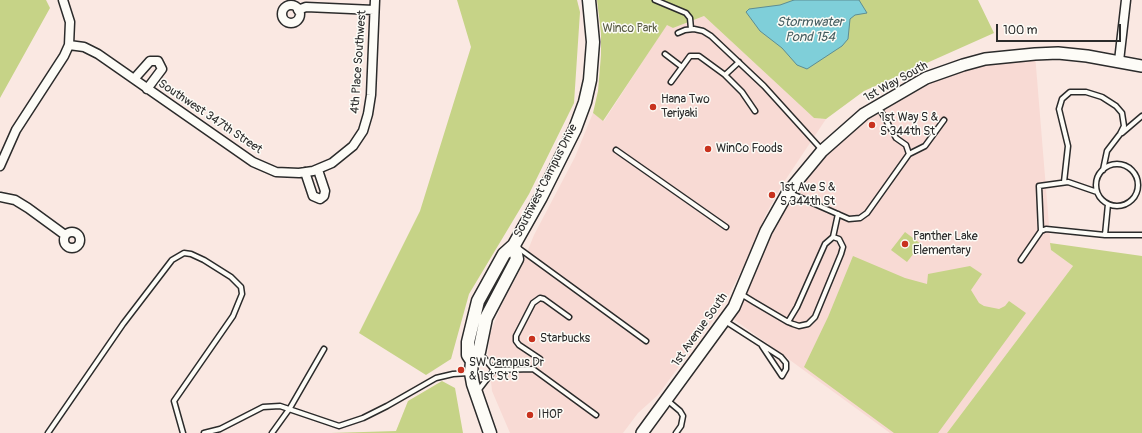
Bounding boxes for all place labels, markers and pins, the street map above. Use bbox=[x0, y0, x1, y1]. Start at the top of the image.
place label: Hana Two Teriyaki bbox=[661, 93, 710, 121]
marker: Hana Two Teriyaki bbox=[648, 102, 658, 112]
place label: 1st Way S & S 344th St bbox=[880, 111, 938, 139]
marker: 1st Way S & S 344th St bbox=[867, 120, 877, 130]
place label: WinCo Foods bbox=[716, 142, 782, 156]
marker: WinCo Foods bbox=[703, 144, 713, 154]
place label: 1st Ave S & S 344th St bbox=[780, 181, 836, 209]
marker: 1st Ave S & S 344th St bbox=[767, 190, 777, 200]
place label: Panther Lake Elementary bbox=[913, 230, 978, 258]
marker: Panther Lake Elementary bbox=[900, 239, 910, 249]
place label: Starbucks bbox=[540, 332, 590, 346]
marker: Starbucks bbox=[527, 334, 537, 344]
place label: SW Campus Dr & 1st St S bbox=[469, 356, 544, 384]
marker: SW Campus Dr & 1st St S bbox=[456, 365, 466, 375]
place label: IHOP bbox=[538, 408, 563, 422]
marker: IHOP bbox=[525, 410, 535, 420]

